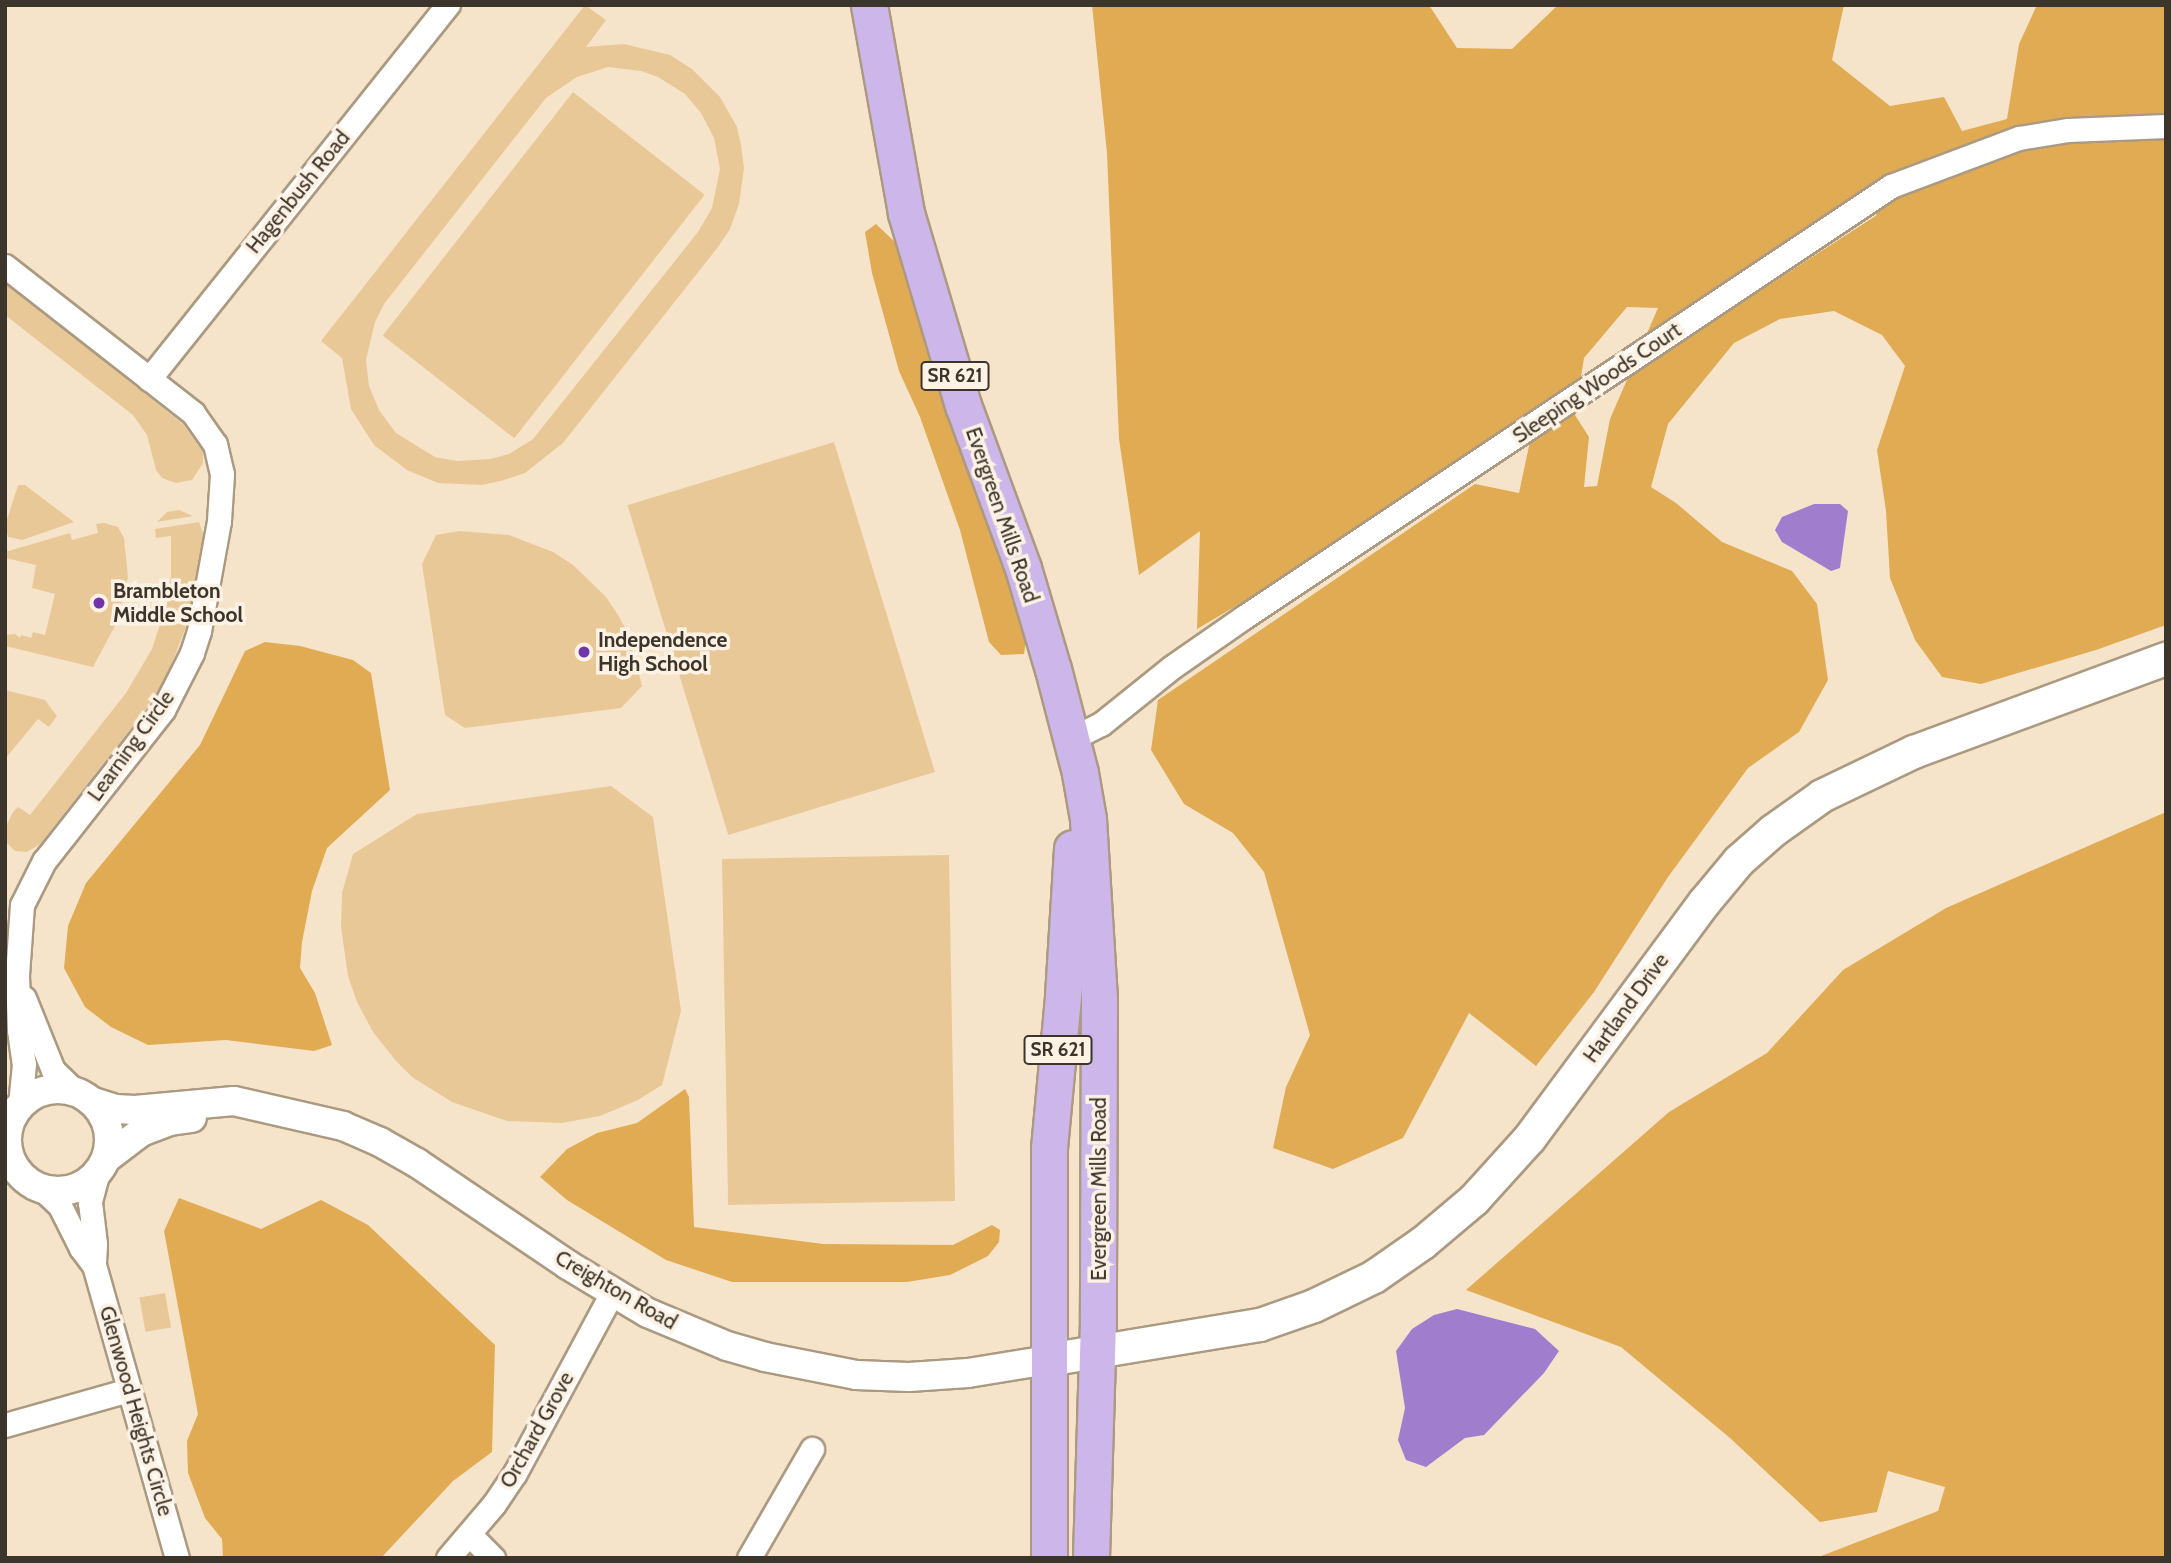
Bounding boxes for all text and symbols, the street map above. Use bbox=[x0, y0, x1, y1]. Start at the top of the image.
street label: Hagenbush Road bbox=[241, 126, 355, 258]
street label: Sleeping Woods Court bbox=[1508, 317, 1686, 449]
road number: SR 621 bbox=[920, 360, 990, 392]
street label: Evergreen Mills Road bbox=[960, 424, 1044, 606]
place label: Brambleton Middle School bbox=[113, 578, 243, 628]
marker: Brambleton Middle School bbox=[91, 595, 107, 611]
place label: Independence High School bbox=[598, 627, 727, 677]
marker: Independence High School bbox=[576, 644, 592, 660]
street label: Learning Circle bbox=[82, 686, 180, 806]
street label: Hartland Drive bbox=[1578, 949, 1674, 1067]
road number: SR 621 bbox=[1023, 1034, 1093, 1066]
street label: Evergreen Mills Road bbox=[1086, 1097, 1112, 1281]
street label: Creighton Road bbox=[551, 1245, 681, 1335]
street label: Glenwood Heights Circle bbox=[94, 1303, 178, 1519]
street label: Orchard Grove bbox=[495, 1368, 579, 1492]

